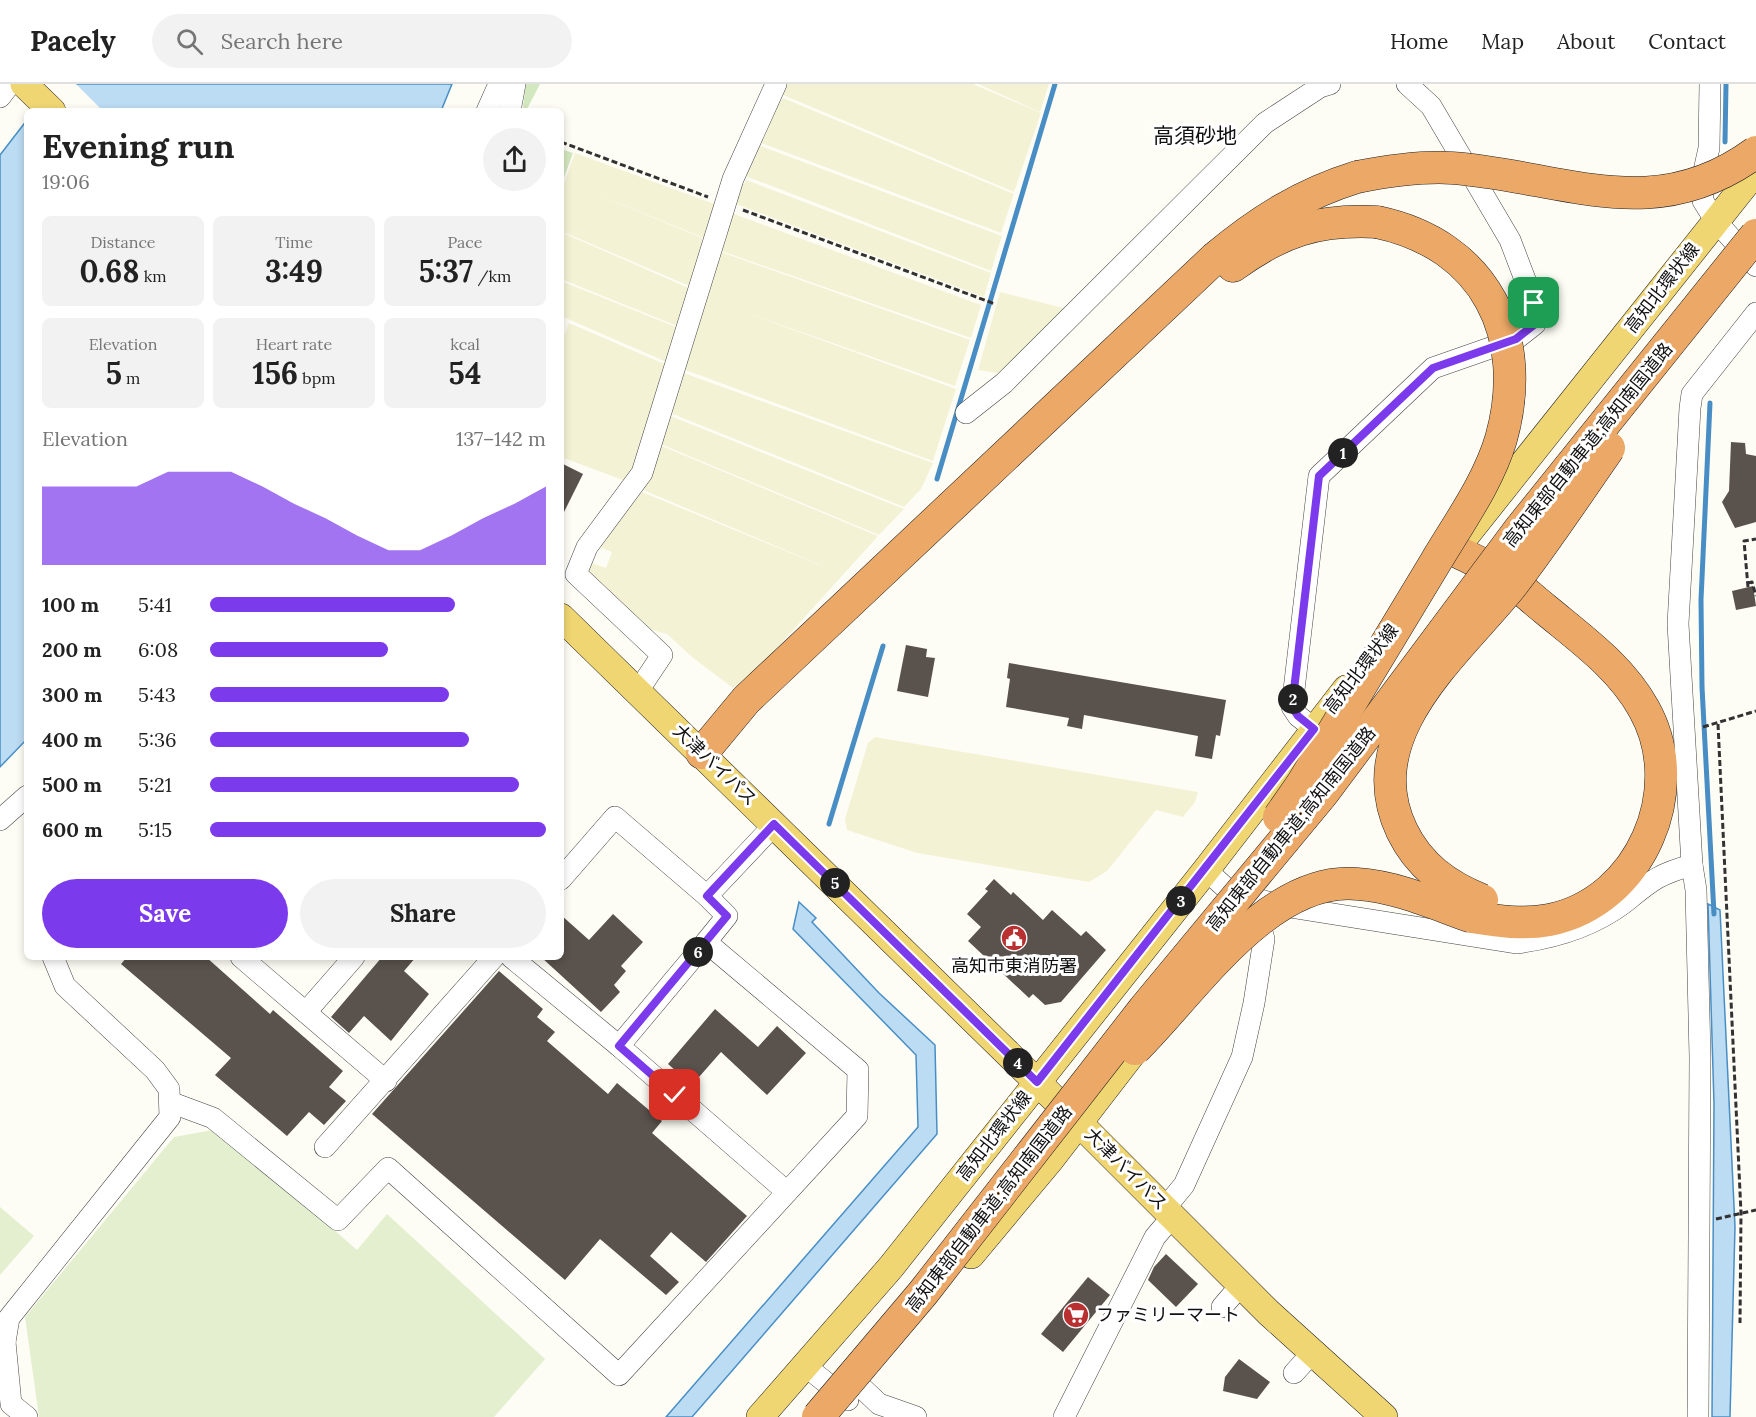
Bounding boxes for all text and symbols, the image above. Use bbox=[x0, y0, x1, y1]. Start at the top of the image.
search box bbox=[152, 14, 572, 68]
text: Pacely bbox=[30, 23, 116, 59]
icon: search bbox=[173, 25, 206, 58]
text: Search here bbox=[221, 27, 343, 55]
text: Home bbox=[1390, 28, 1448, 55]
text: Map bbox=[1481, 28, 1524, 55]
text: About bbox=[1557, 28, 1615, 55]
text: Contact bbox=[1648, 28, 1726, 55]
district label: 高須砂地 bbox=[1153, 122, 1237, 149]
text: Evening run bbox=[42, 125, 234, 167]
button: share bbox=[483, 128, 546, 191]
text: 19:06 bbox=[42, 169, 90, 194]
text: Distance bbox=[90, 232, 156, 252]
text: Time bbox=[275, 232, 313, 252]
text: Pace bbox=[448, 232, 482, 252]
street label: 高知北環状線 bbox=[1619, 238, 1704, 337]
text: 0.68 bbox=[79, 252, 139, 290]
text: 3:49 bbox=[265, 252, 323, 290]
text: 5:37 bbox=[419, 252, 473, 290]
text: km bbox=[139, 266, 167, 286]
text: /km bbox=[473, 266, 511, 286]
pin bbox=[1508, 277, 1559, 328]
icon: arrive bbox=[1517, 286, 1550, 319]
text: Elevation bbox=[89, 334, 157, 354]
text: Heart rate bbox=[256, 334, 332, 354]
text: kcal bbox=[450, 334, 480, 354]
street label: 高知東部自動車道;高知南国道路 bbox=[1498, 338, 1677, 552]
text: 5 bbox=[106, 354, 122, 392]
text: 156 bbox=[252, 354, 298, 392]
text: 54 bbox=[449, 354, 481, 392]
text: m bbox=[122, 368, 140, 388]
text: bpm bbox=[298, 368, 336, 388]
text: Elevation bbox=[42, 426, 128, 451]
text: 137–142 m bbox=[456, 426, 546, 451]
pin: 1 bbox=[1328, 438, 1358, 468]
text: 1 bbox=[1340, 443, 1346, 463]
text: 100 m bbox=[42, 592, 99, 617]
text: 5:41 bbox=[138, 592, 172, 617]
street label: 高知北環状線 bbox=[1318, 619, 1403, 718]
text: 200 m bbox=[42, 637, 102, 662]
text: 6:08 bbox=[138, 637, 178, 662]
text: 300 m bbox=[42, 682, 102, 707]
text: 5:43 bbox=[138, 682, 176, 707]
pin: 2 bbox=[1278, 684, 1308, 714]
text: 2 bbox=[1289, 689, 1297, 709]
street label: 大津バイパス bbox=[669, 719, 762, 810]
street label: 高知東部自動車道;高知南国道路 bbox=[1201, 722, 1380, 936]
text: 400 m bbox=[42, 727, 102, 752]
text: 5:36 bbox=[138, 727, 177, 752]
text: 500 m bbox=[42, 772, 102, 797]
text: 5:21 bbox=[138, 772, 172, 797]
text: 600 m bbox=[42, 817, 103, 842]
text: 5:15 bbox=[138, 817, 172, 842]
pin: 5 bbox=[820, 868, 850, 898]
text: 5 bbox=[831, 873, 839, 893]
button: Save bbox=[42, 879, 288, 948]
button: Share bbox=[300, 879, 546, 948]
pin: 3 bbox=[1166, 886, 1196, 916]
text: 3 bbox=[1177, 891, 1185, 911]
public building icon: 高知市東消防署 bbox=[999, 923, 1029, 953]
pin: 6 bbox=[683, 937, 713, 967]
text: 6 bbox=[693, 942, 703, 962]
place label: 高知市東消防署 bbox=[951, 954, 1077, 977]
pin: 4 bbox=[1003, 1048, 1033, 1078]
text: 4 bbox=[1014, 1053, 1022, 1073]
pin bbox=[649, 1069, 700, 1120]
icon: check bbox=[658, 1078, 691, 1111]
street label: 高知北環状線 bbox=[951, 1086, 1036, 1185]
street label: 高知東部自動車道;高知南国道路 bbox=[901, 1100, 1077, 1317]
street label: 大津バイパス bbox=[1080, 1122, 1173, 1215]
supermarket icon: ファミリーマート bbox=[1061, 1300, 1091, 1330]
place label: ファミリーマート bbox=[1096, 1303, 1240, 1326]

